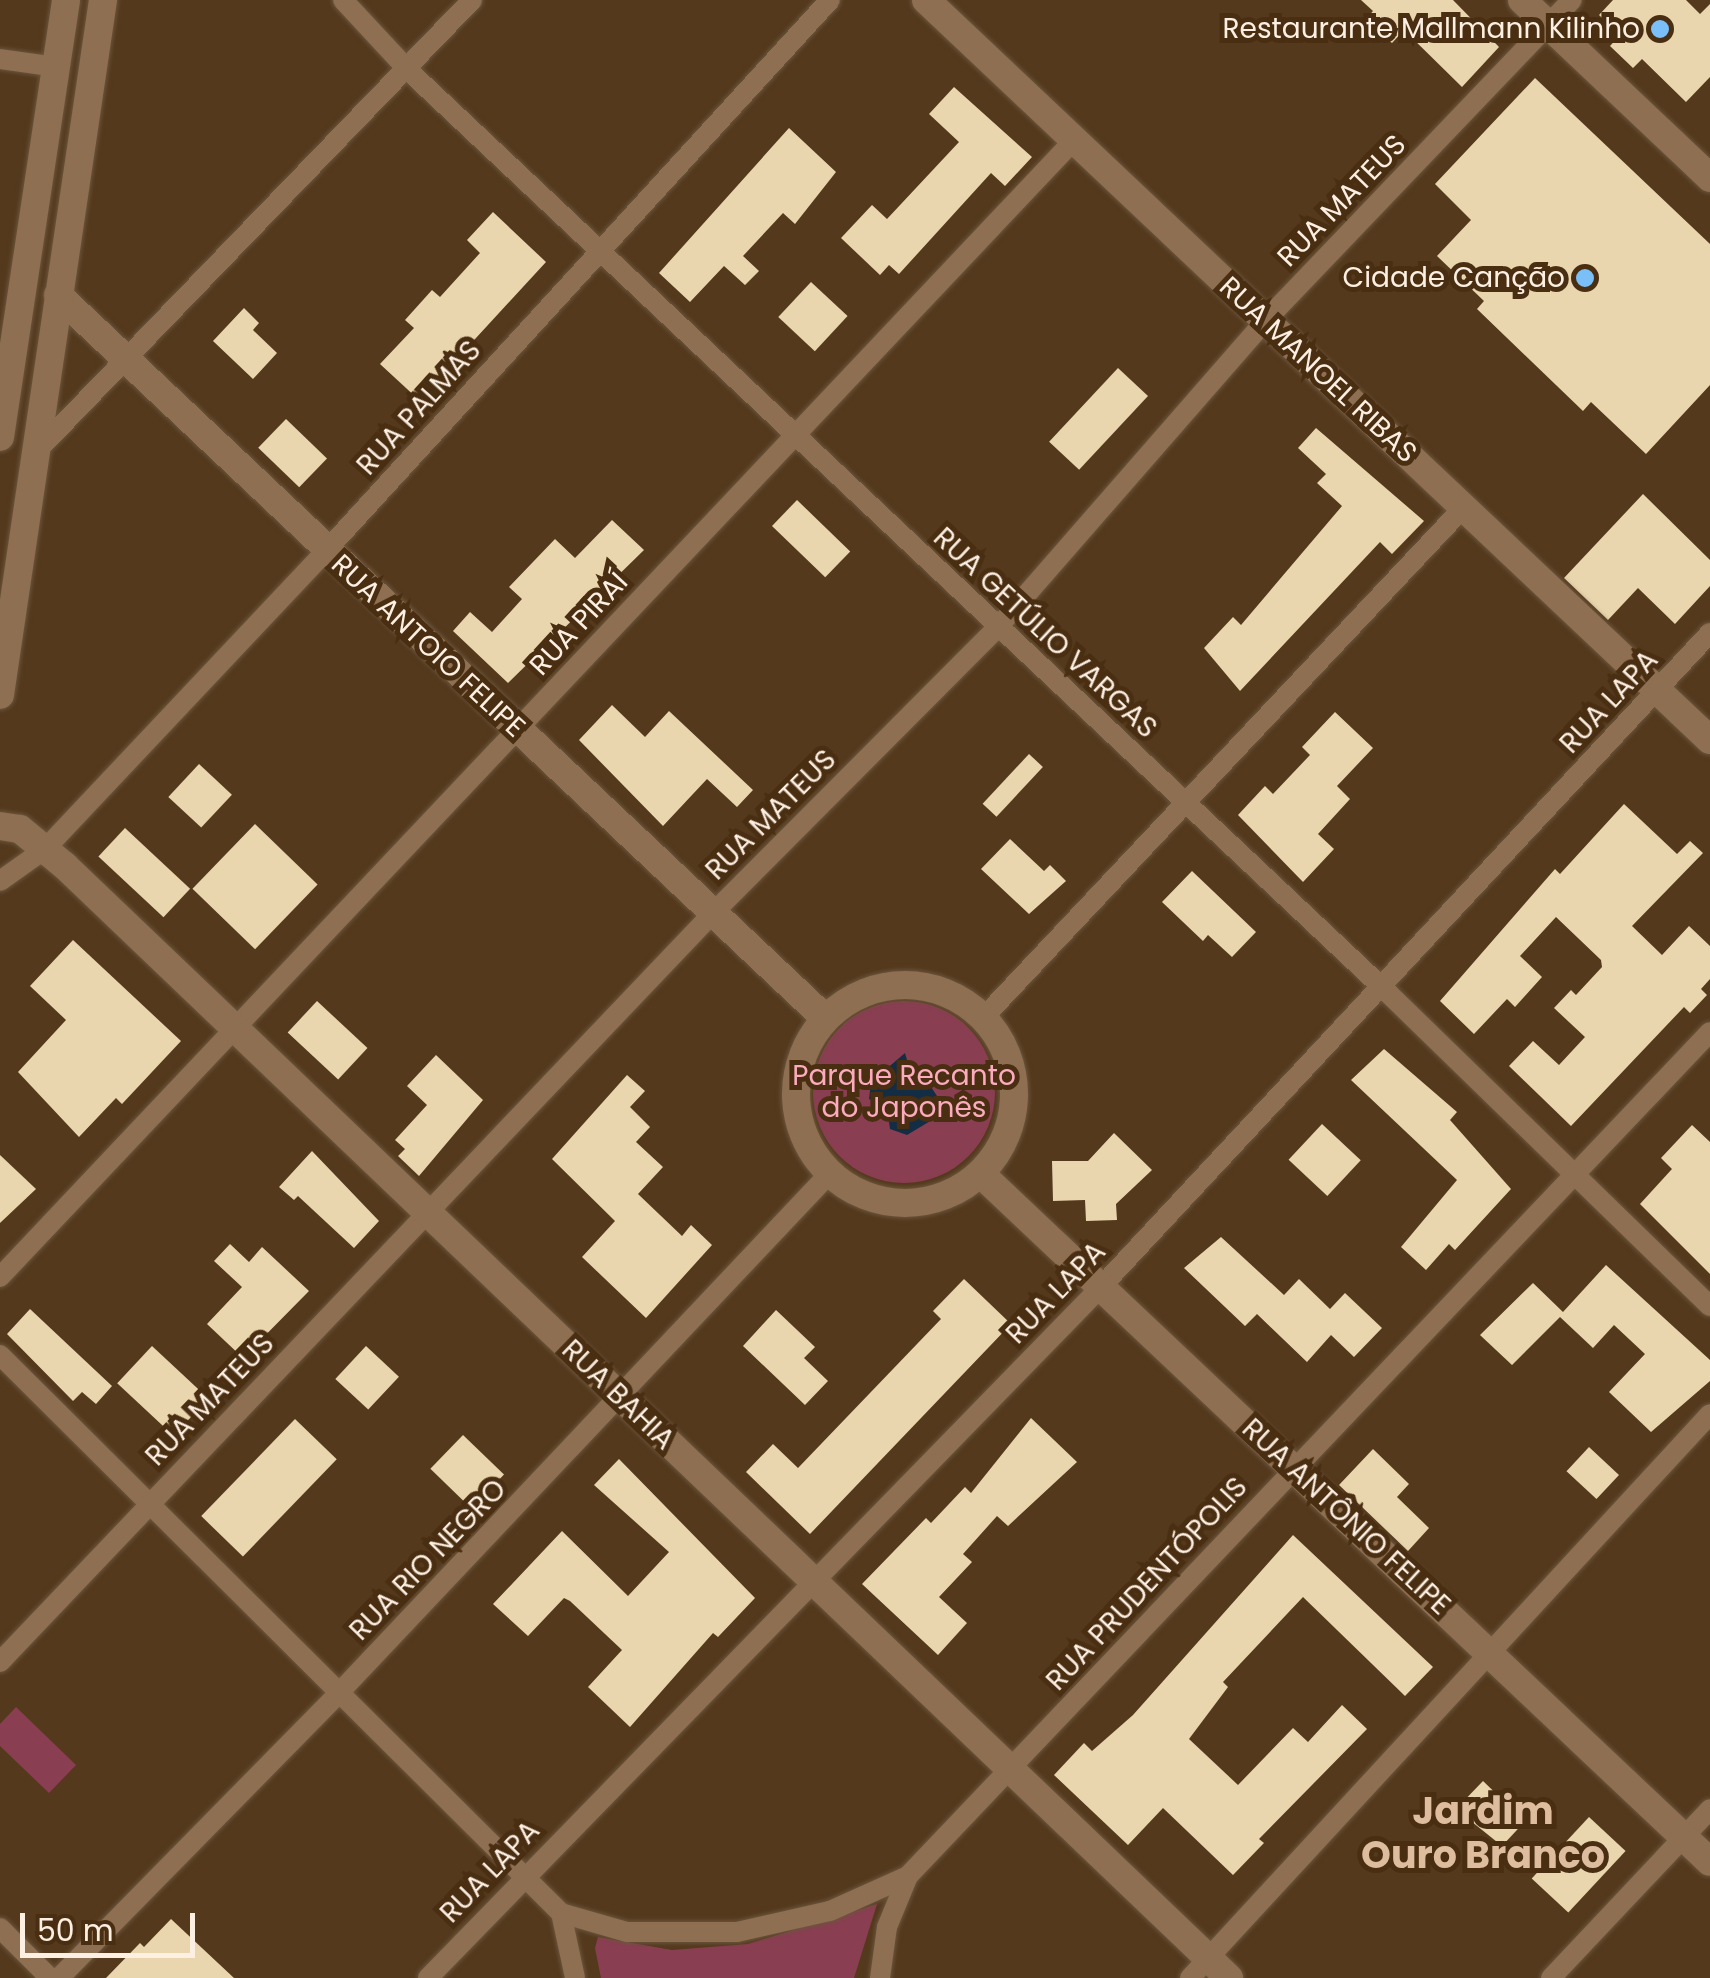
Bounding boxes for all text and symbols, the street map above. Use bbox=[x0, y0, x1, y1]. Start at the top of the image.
place label: Restaurante Mallmann Kilinho bbox=[1223, 12, 1640, 46]
marker: Restaurante Mallmann Kilinho bbox=[1649, 18, 1671, 40]
street label: RUA MATEUS bbox=[1271, 128, 1413, 274]
place label: Cidade Canção bbox=[1343, 261, 1565, 295]
marker: Cidade Canção bbox=[1574, 267, 1596, 289]
street label: RUA MANOEL RIBAS bbox=[1212, 270, 1424, 470]
street label: RUA PALMAS bbox=[350, 334, 488, 482]
street label: RUA GETÚLIO VARGAS bbox=[926, 521, 1164, 745]
street label: RUA ANTOIO FELIPE bbox=[324, 548, 532, 744]
street label: RUA PIRAÍ bbox=[523, 566, 635, 682]
street label: RUA LAPA bbox=[1553, 644, 1665, 760]
street label: RUA MATEUS bbox=[699, 743, 843, 887]
park label: Parque Recanto do Japonês bbox=[792, 1059, 1016, 1125]
street label: RUA LAPA bbox=[999, 1235, 1113, 1351]
street label: RUA MATEUS bbox=[139, 1327, 281, 1473]
street label: RUA BAHIA bbox=[555, 1333, 681, 1457]
street label: RUA ANTÔNIO FELIPE bbox=[1235, 1412, 1457, 1622]
street label: RUA PRUDENTÓPOLIS bbox=[1040, 1471, 1254, 1697]
street label: RUA RIO NEGRO bbox=[343, 1473, 513, 1647]
district label: Jardim Ouro Branco bbox=[1361, 1788, 1605, 1878]
street label: RUA LAPA bbox=[433, 1814, 547, 1930]
scale bar bbox=[25, 1893, 200, 1955]
text: 50 m bbox=[37, 1909, 114, 1952]

